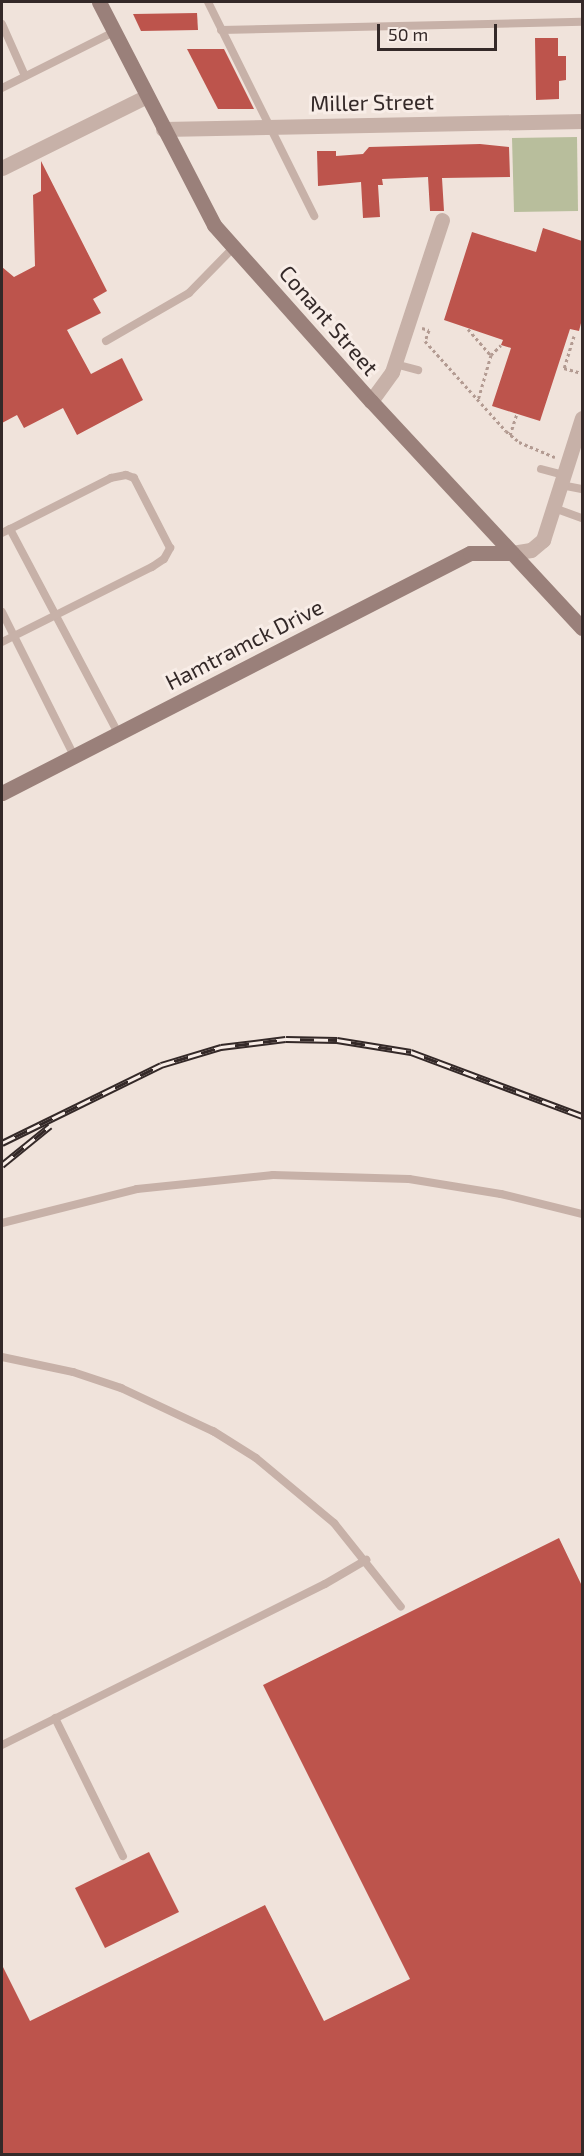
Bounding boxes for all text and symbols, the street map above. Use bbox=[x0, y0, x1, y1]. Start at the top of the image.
scale bar bbox=[380, 12, 500, 50]
text: 50 m bbox=[388, 23, 428, 45]
street label: Miller Street bbox=[310, 88, 434, 116]
street label: Conant Street bbox=[274, 260, 384, 380]
street label: Hamtramck Drive bbox=[161, 593, 327, 695]

